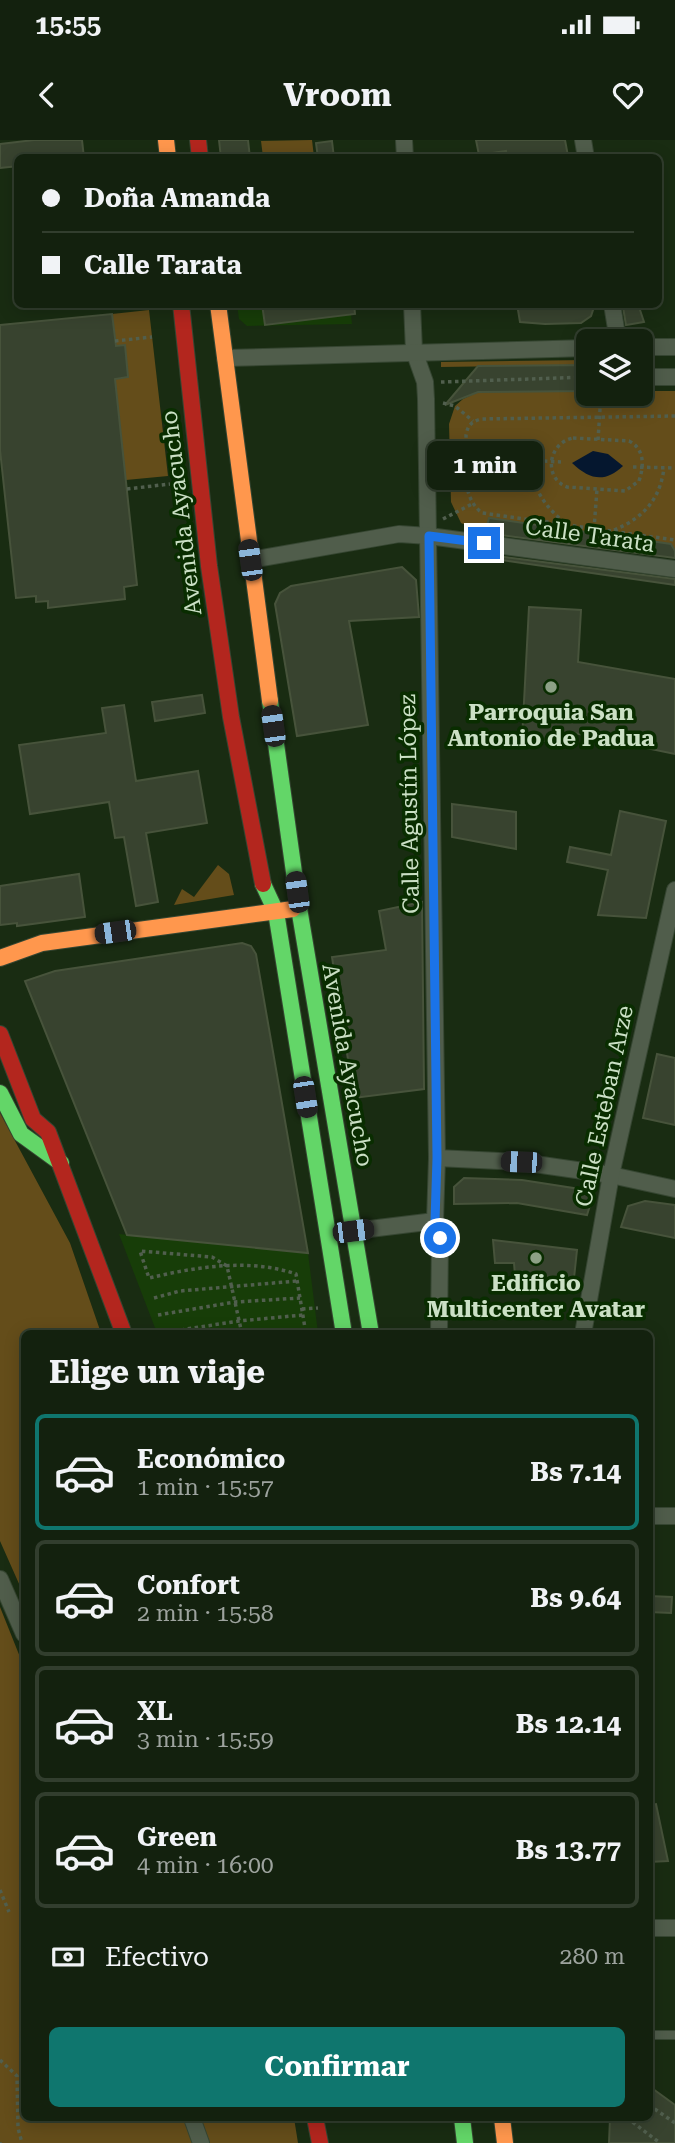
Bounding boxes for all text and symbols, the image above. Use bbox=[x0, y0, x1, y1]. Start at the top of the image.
text: 15:55 bbox=[35, 10, 101, 40]
icon: back bbox=[28, 76, 66, 114]
text: Vroom bbox=[283, 76, 392, 114]
icon: heart bbox=[609, 76, 647, 114]
text: Doña Amanda bbox=[84, 183, 270, 213]
text: Calle Tarata bbox=[84, 250, 242, 280]
map controls bbox=[576, 329, 653, 406]
button: layers bbox=[576, 329, 653, 406]
street label: Avenida Ayacucho bbox=[156, 409, 207, 617]
callout: 1 min bbox=[426, 442, 542, 490]
text: 1 min bbox=[453, 452, 517, 479]
street label: Calle Tarata bbox=[523, 513, 657, 558]
route end bbox=[468, 527, 500, 559]
car bbox=[237, 538, 264, 582]
marker: Parroquia San Antonio de Padua bbox=[543, 679, 559, 695]
street label: Calle Agustín López bbox=[394, 694, 425, 914]
place label: Parroquia San Antonio de Padua bbox=[447, 699, 655, 752]
car bbox=[260, 704, 287, 748]
car bbox=[284, 870, 311, 914]
car bbox=[93, 919, 138, 945]
street label: Avenida Ayacucho bbox=[316, 961, 379, 1169]
street label: Calle Esteban Arze bbox=[570, 1003, 639, 1209]
car bbox=[292, 1075, 319, 1119]
car bbox=[500, 1151, 543, 1173]
car bbox=[331, 1218, 376, 1244]
route start bbox=[424, 1222, 456, 1254]
marker: Edificio Multicenter Avatar bbox=[528, 1250, 544, 1266]
place label: Edificio Multicenter Avatar bbox=[427, 1270, 645, 1323]
text: Elige un viaje bbox=[49, 1353, 265, 1391]
icon: car bbox=[53, 1441, 116, 1504]
text: Económico bbox=[137, 1444, 285, 1474]
text: Bs 7.14 bbox=[530, 1457, 621, 1487]
text: 1 min · 15:57 bbox=[137, 1474, 274, 1501]
icon: car bbox=[53, 1567, 116, 1630]
text: Confort bbox=[137, 1570, 240, 1600]
text: Bs 9.64 bbox=[530, 1583, 621, 1613]
text: 2 min · 15:58 bbox=[137, 1600, 274, 1627]
icon: car bbox=[53, 1693, 116, 1756]
text: XL bbox=[137, 1696, 173, 1726]
text: Bs 12.14 bbox=[516, 1709, 621, 1739]
text: 3 min · 15:59 bbox=[137, 1726, 274, 1753]
icon: car bbox=[53, 1819, 116, 1882]
text: Green bbox=[137, 1822, 217, 1852]
text: Bs 13.77 bbox=[516, 1835, 621, 1865]
text: 4 min · 16:00 bbox=[137, 1852, 274, 1879]
icon: cash bbox=[49, 1938, 87, 1976]
text: Efectivo bbox=[105, 1942, 209, 1972]
text: 280 m bbox=[560, 1943, 625, 1970]
button: Confirmar bbox=[49, 2027, 625, 2107]

